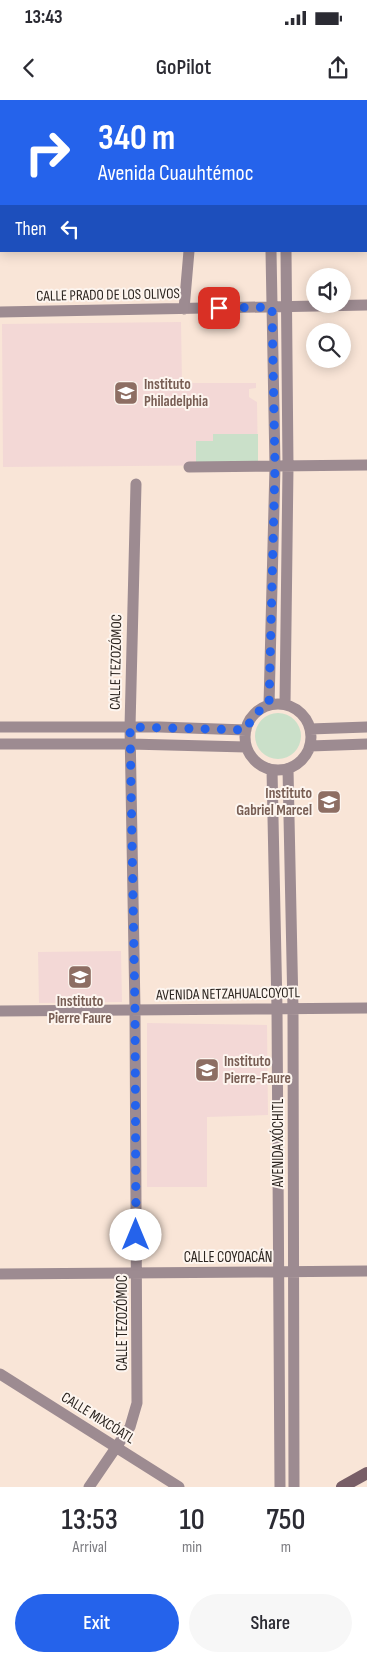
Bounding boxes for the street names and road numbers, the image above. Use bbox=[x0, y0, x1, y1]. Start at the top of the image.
street label: CALLE PRADO DE LOS OLIVOS bbox=[36, 284, 180, 306]
street label: CALLE TEZOZÓMOC bbox=[106, 614, 126, 710]
street label: AVENIDA NETZAHUALCOYOTL bbox=[155, 983, 301, 1005]
street label: AVENIDA XÓCHITL bbox=[269, 1098, 288, 1188]
street label: CALLE COYOACÁN bbox=[184, 1248, 272, 1267]
street label: CALLE TEZOZÓMOC bbox=[113, 1275, 132, 1371]
street label: CALLE MIXCÓATL bbox=[58, 1388, 139, 1448]

